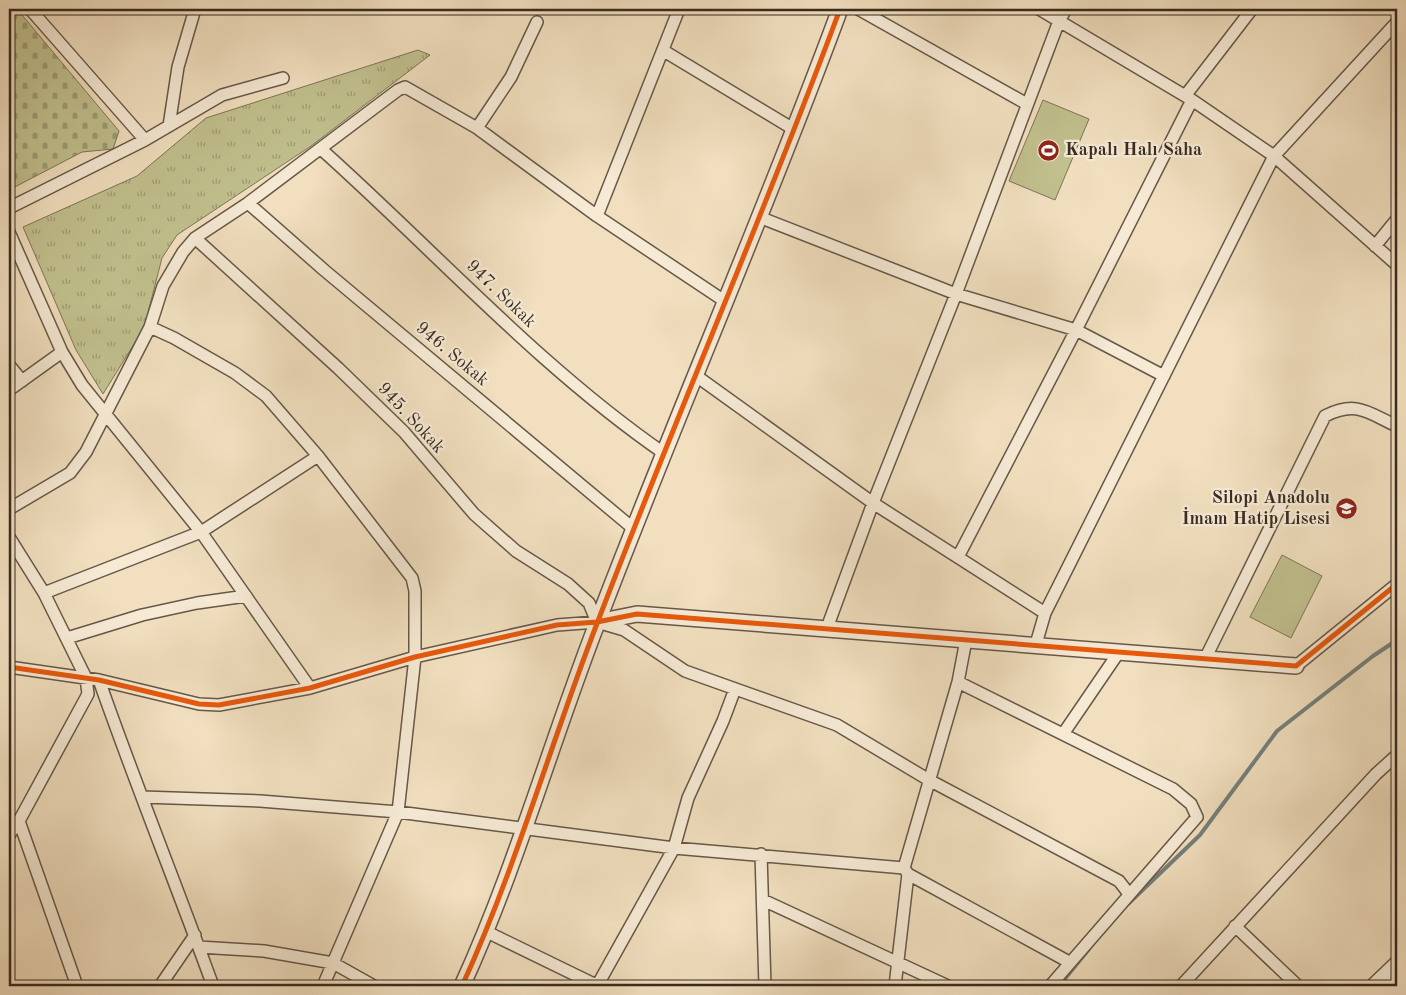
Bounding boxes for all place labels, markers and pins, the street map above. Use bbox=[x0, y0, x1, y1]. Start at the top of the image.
sports icon: Kapalı Halı Saha bbox=[1037, 138, 1061, 162]
place label: Kapalı Halı Saha bbox=[1065, 141, 1202, 159]
place label: Silopi Anadolu İmam Hatip Lisesi bbox=[1182, 489, 1330, 528]
school or university icon: Silopi Anadolu İmam Hatip Lisesi bbox=[1334, 496, 1358, 520]

